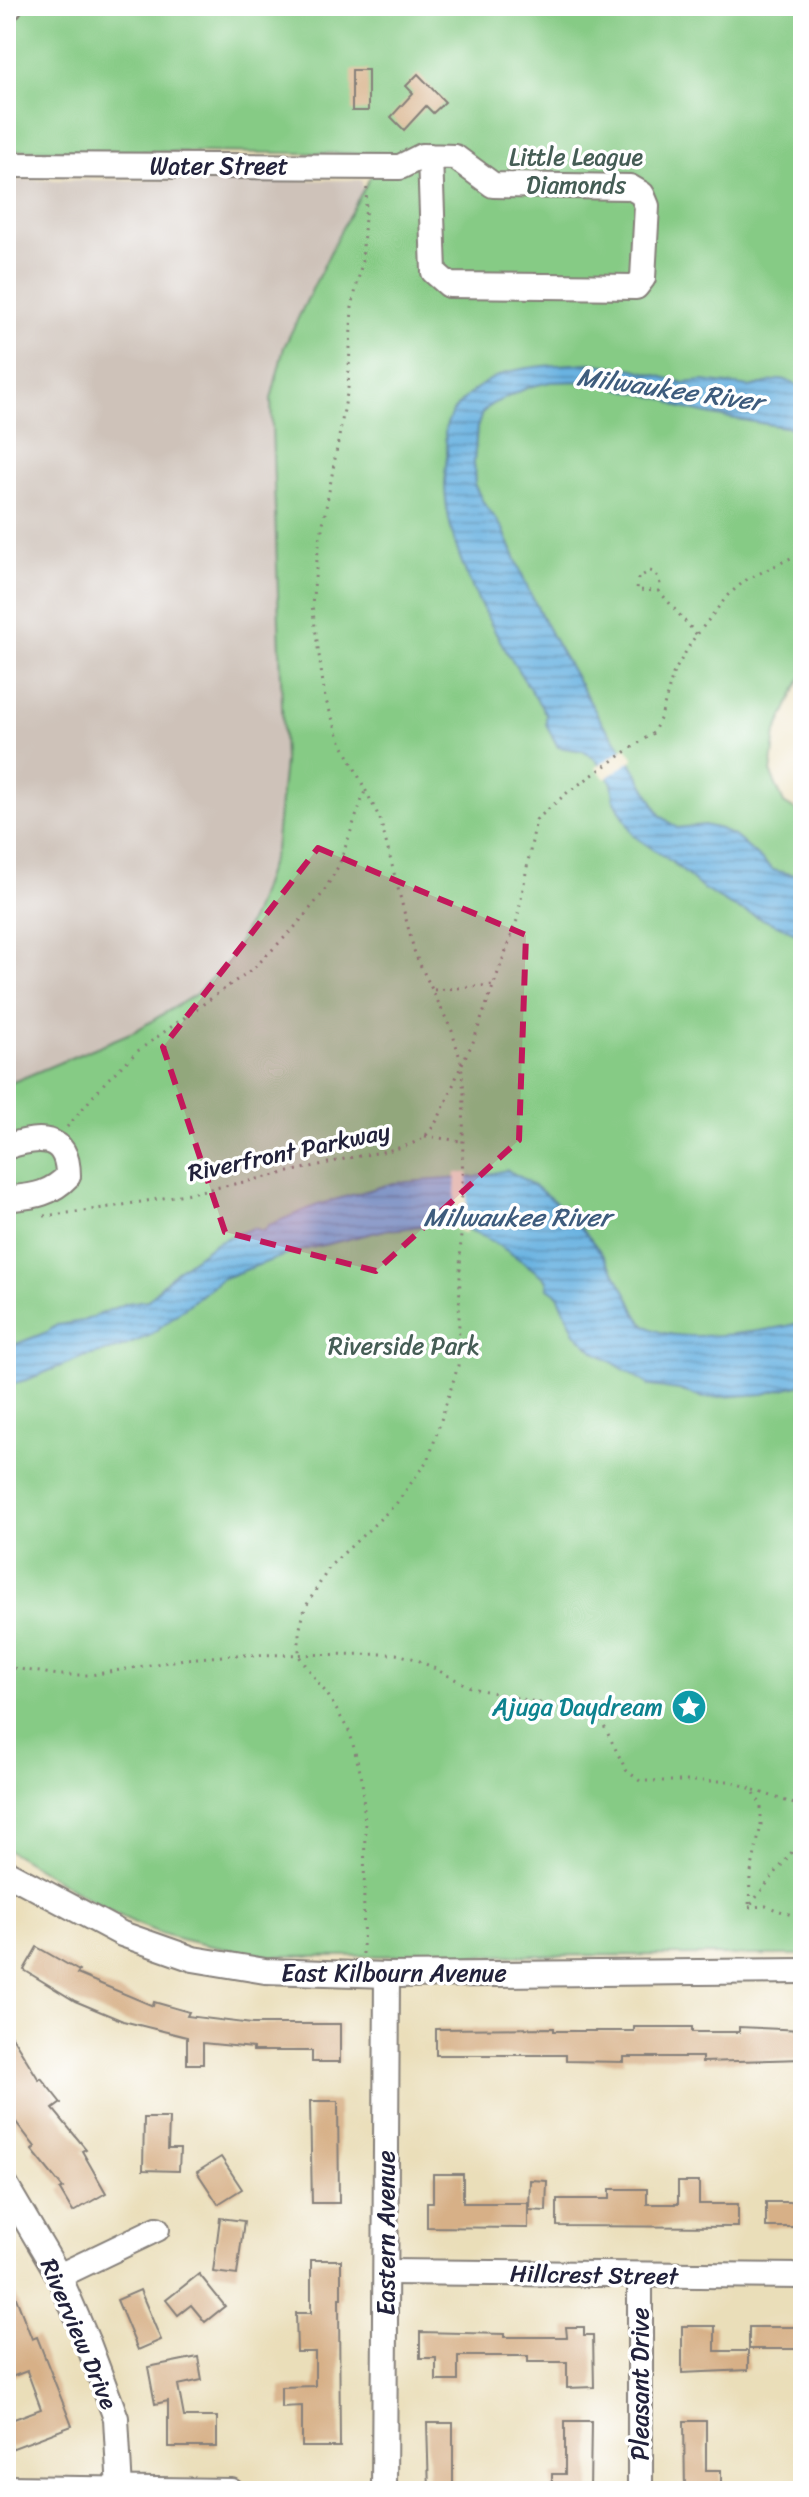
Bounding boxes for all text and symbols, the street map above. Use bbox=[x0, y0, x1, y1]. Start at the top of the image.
park label: Little League Diamonds bbox=[509, 136, 644, 206]
street label: Water Street bbox=[150, 145, 288, 187]
water label: Milwaukee River bbox=[574, 353, 770, 425]
street label: Riverfront Parkway bbox=[184, 1110, 395, 1194]
water label: Milwaukee River bbox=[423, 1194, 615, 1240]
park label: Riverside Park bbox=[328, 1325, 480, 1367]
place label: Ajuga Daydream bbox=[491, 1686, 663, 1728]
place icon: Ajuga Daydream bbox=[670, 1688, 708, 1726]
street label: East Kilbourn Avenue bbox=[281, 1952, 507, 1994]
street label: Eastern Avenue bbox=[365, 2151, 407, 2315]
street label: Riverview Drive bbox=[28, 2252, 130, 2417]
street label: Hillcrest Street bbox=[510, 2253, 680, 2297]
street label: Pleasant Drive bbox=[619, 2308, 661, 2460]

